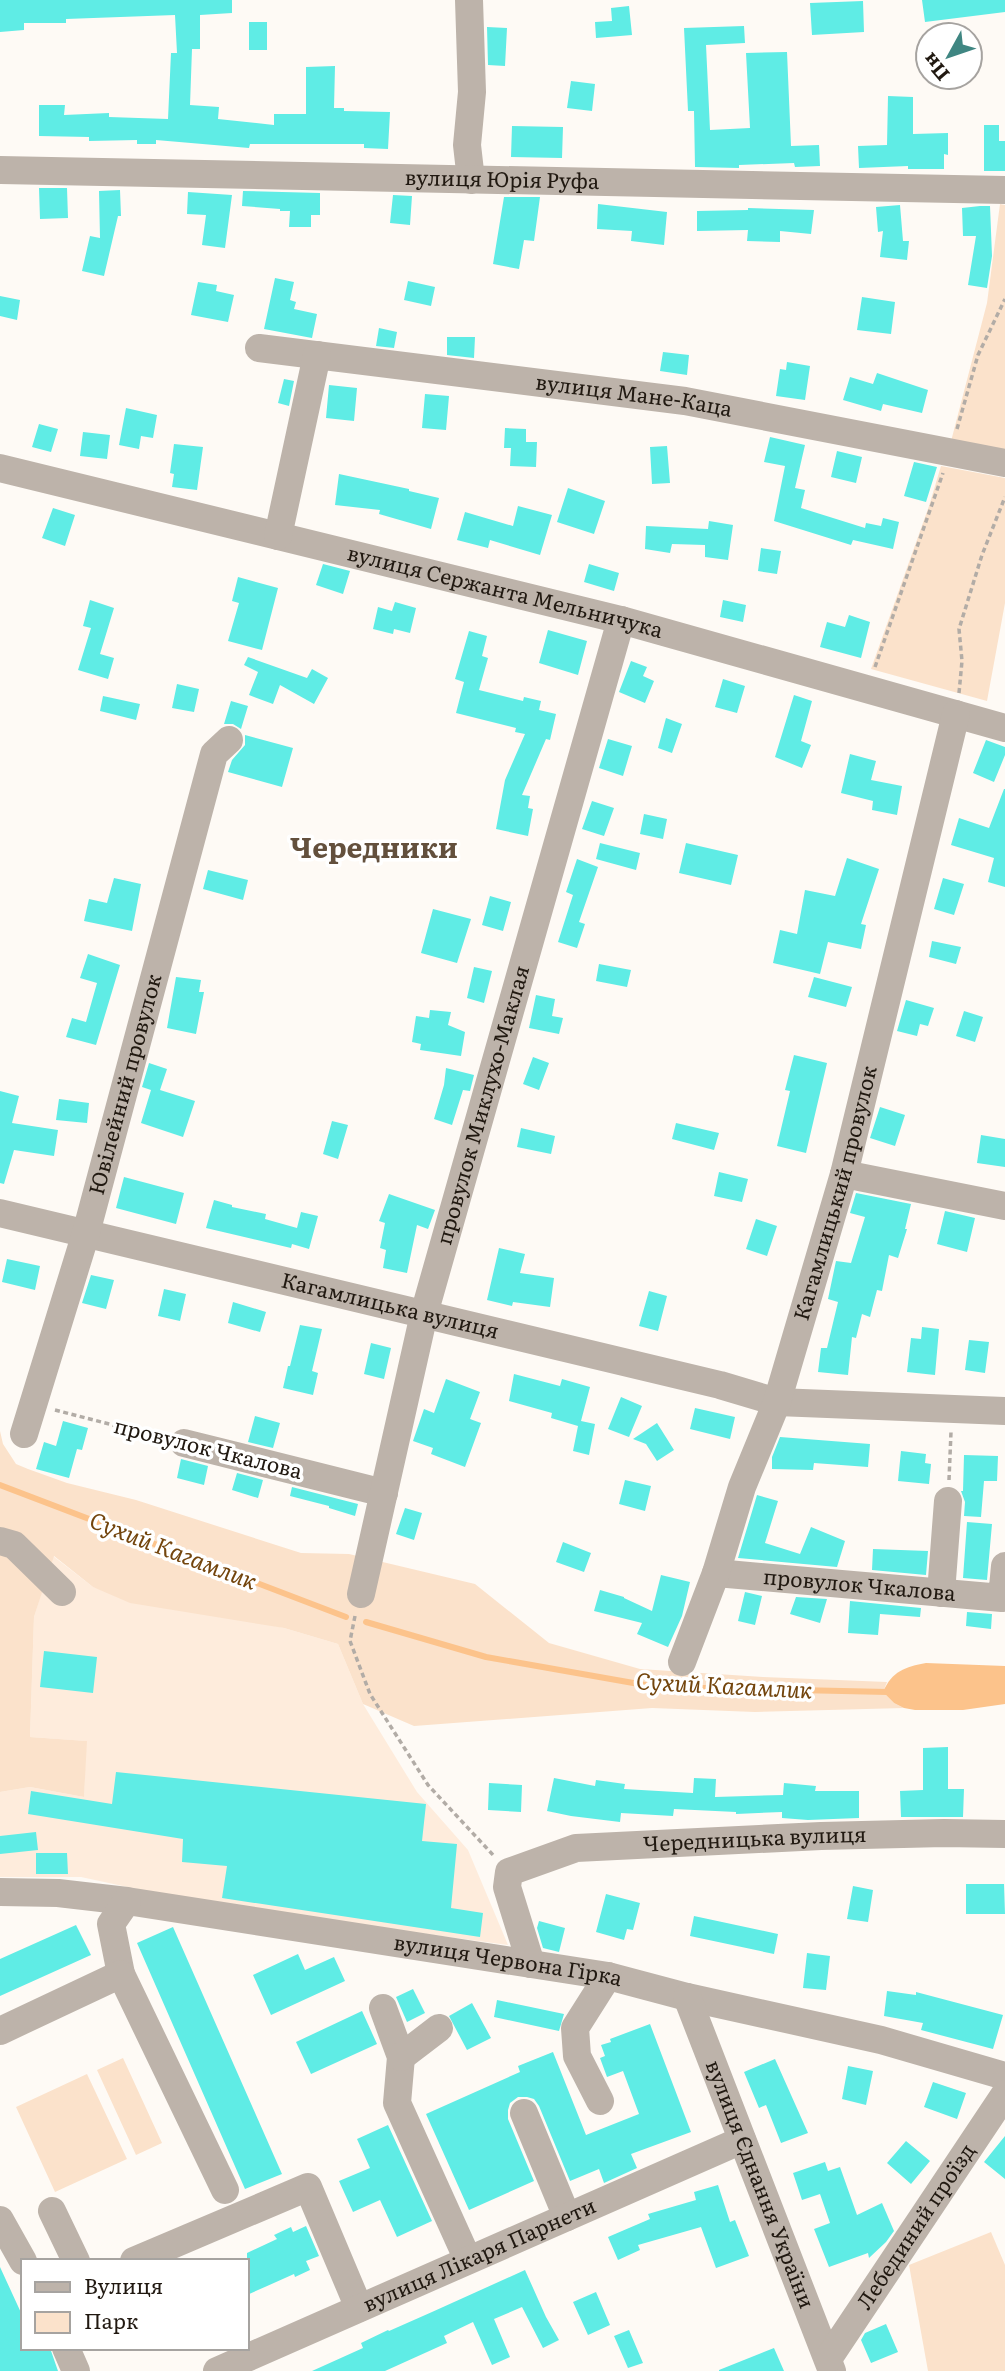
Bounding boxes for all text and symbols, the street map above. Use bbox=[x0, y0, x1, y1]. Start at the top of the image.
north arrow bbox=[914, 21, 984, 91]
text: Пн bbox=[915, 47, 955, 88]
street label: вулиця Юрія Руфа bbox=[404, 160, 600, 195]
street label: вулиця Мане-Каца bbox=[534, 365, 736, 423]
street label: вулиця Сержанта Мельничука bbox=[345, 536, 668, 644]
district label: Чередники bbox=[290, 825, 458, 867]
street label: провулок Миклухо-Маклая bbox=[426, 961, 535, 1248]
street label: Ювілейний провулок bbox=[79, 969, 168, 1198]
street label: Кагамлицький провулок bbox=[784, 1062, 883, 1324]
street label: Кагамлицька вулиця bbox=[279, 1263, 503, 1345]
street label: провулок Чкалова bbox=[111, 1408, 307, 1485]
water label: Сухий Кагамлик bbox=[85, 1502, 263, 1597]
street label: провулок Чкалова bbox=[762, 1559, 958, 1607]
water label: Сухий Кагамлик bbox=[635, 1662, 814, 1706]
street label: Чередницька вулиця bbox=[642, 1817, 867, 1858]
street label: вулиця Червона Гірка bbox=[392, 1925, 627, 1992]
street label: вулиця Єднання України bbox=[700, 2055, 824, 2312]
street label: Лебединий проїзд bbox=[848, 2136, 981, 2315]
street label: вулиця Лікаря Парнети bbox=[357, 2188, 600, 2318]
legend bbox=[21, 2259, 248, 2350]
text: Вулиця bbox=[84, 2269, 163, 2300]
text: Парк bbox=[84, 2304, 139, 2335]

